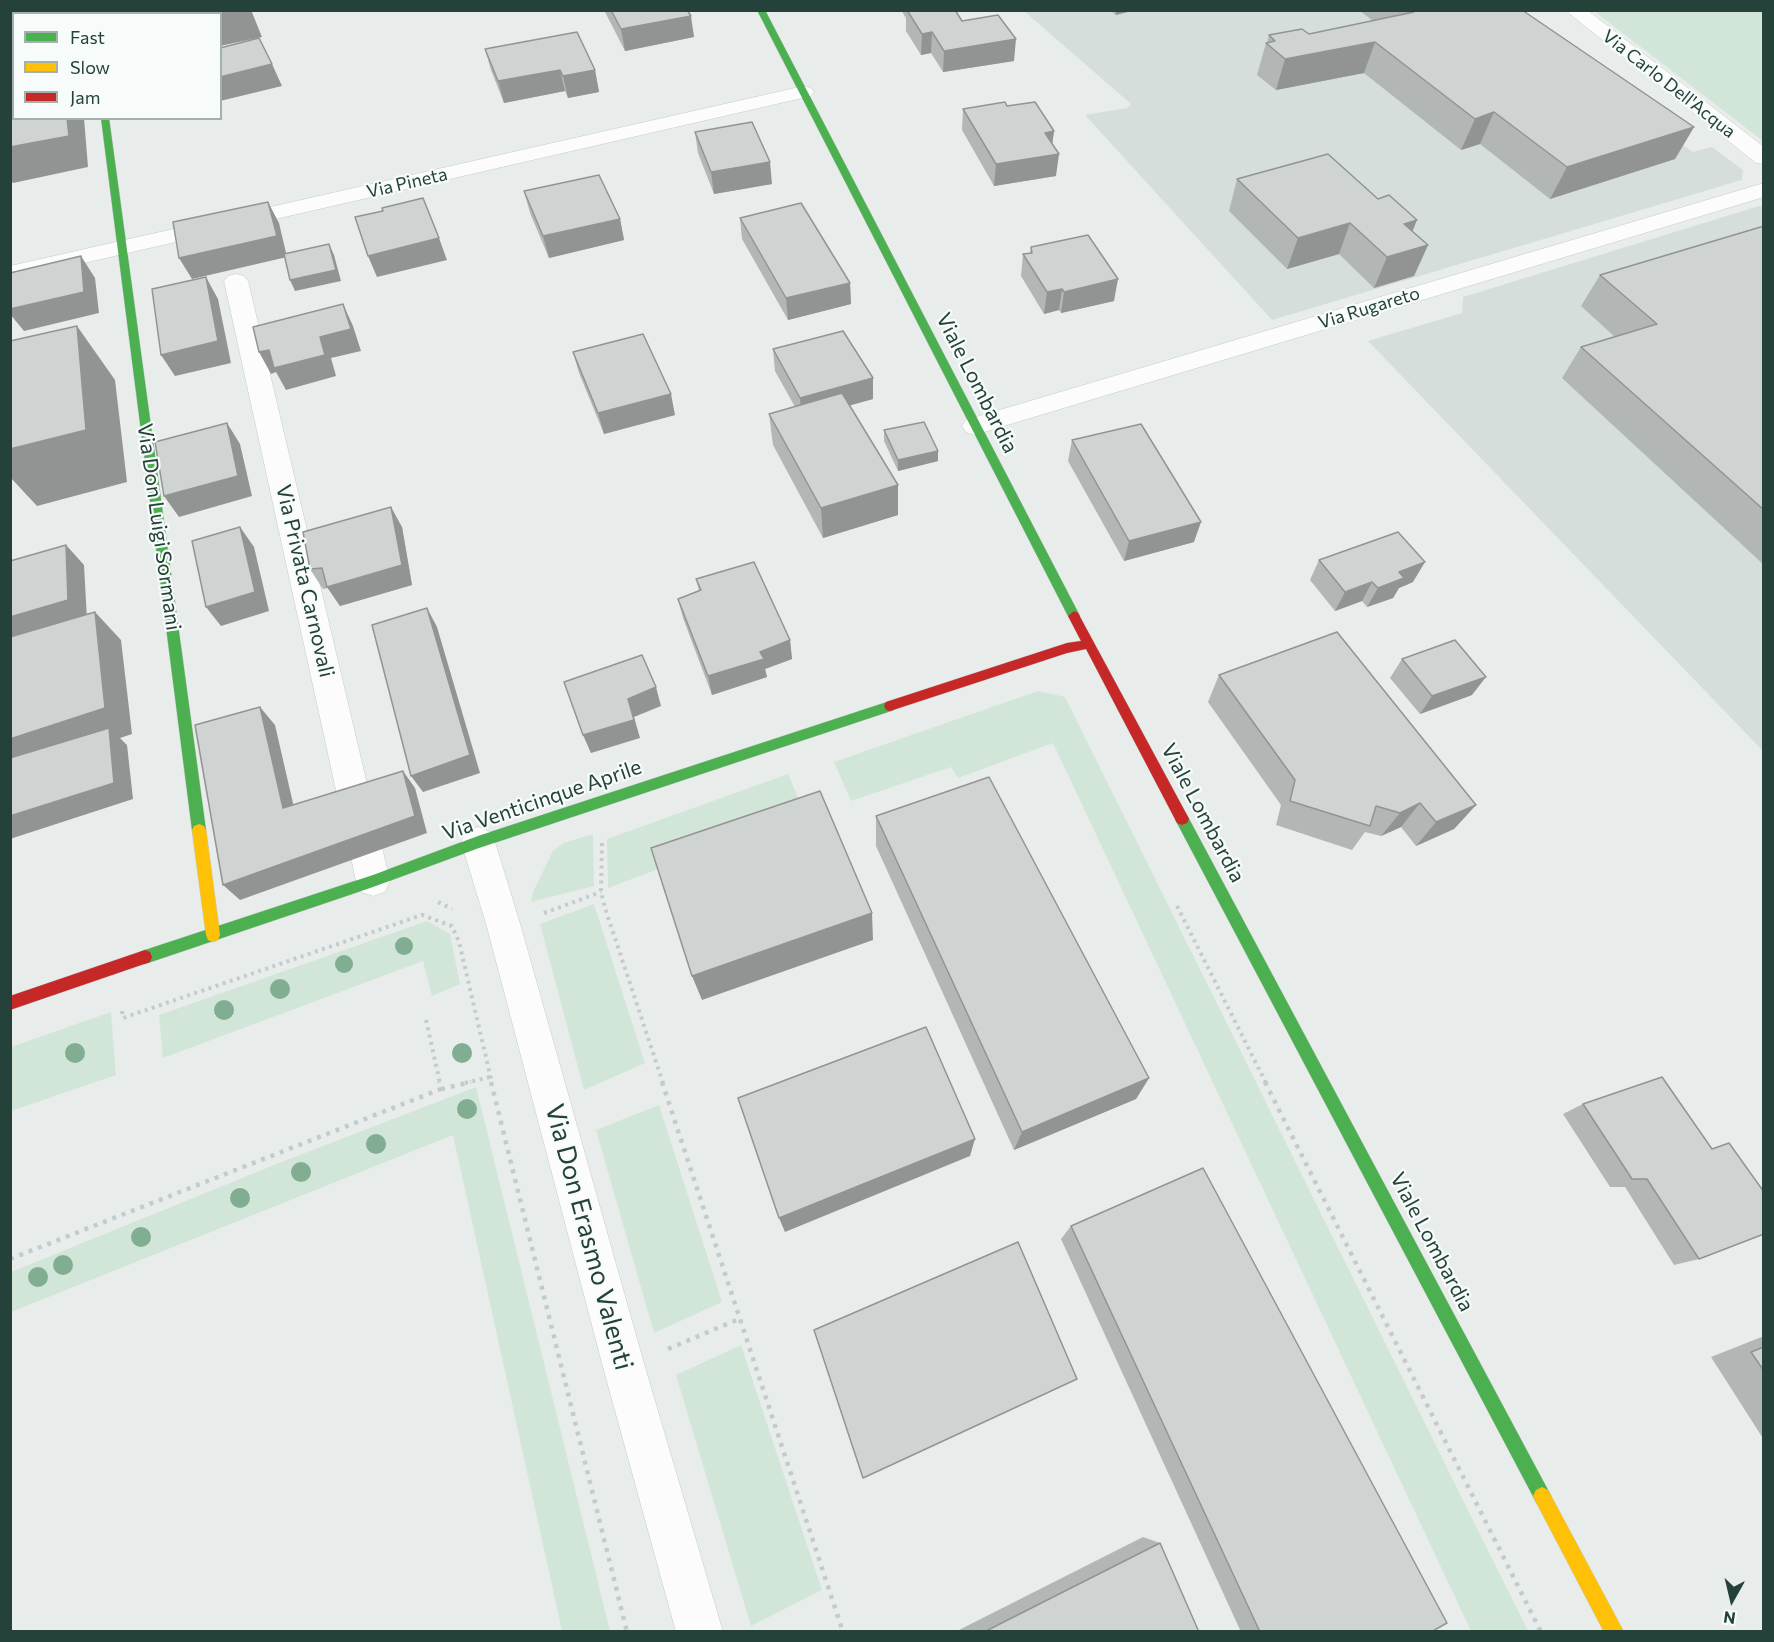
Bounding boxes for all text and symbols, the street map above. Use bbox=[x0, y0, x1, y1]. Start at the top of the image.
legend bbox=[12, 12, 222, 120]
street label: Via Carlo Dell'Acqua bbox=[1598, 25, 1740, 143]
text: Fast bbox=[70, 26, 105, 48]
text: Slow bbox=[70, 56, 110, 78]
text: Jam bbox=[70, 86, 100, 108]
street label: Via Pineta bbox=[365, 163, 449, 203]
street label: Via Rugareto bbox=[1316, 282, 1422, 334]
street label: Viale Lombardia bbox=[931, 309, 1023, 457]
street label: Via Don Luigi Sormani bbox=[132, 422, 186, 632]
street label: Via Privata Carnovali bbox=[271, 482, 339, 680]
street label: Viale Lombardia bbox=[1156, 739, 1250, 887]
street label: Via Venticinque Aprile bbox=[439, 754, 645, 846]
street label: Via Don Erasmo Valenti bbox=[538, 1100, 640, 1374]
street label: Viale Lombardia bbox=[1385, 1168, 1479, 1316]
north arrow bbox=[1702, 1570, 1762, 1630]
text: N bbox=[1722, 1608, 1737, 1629]

